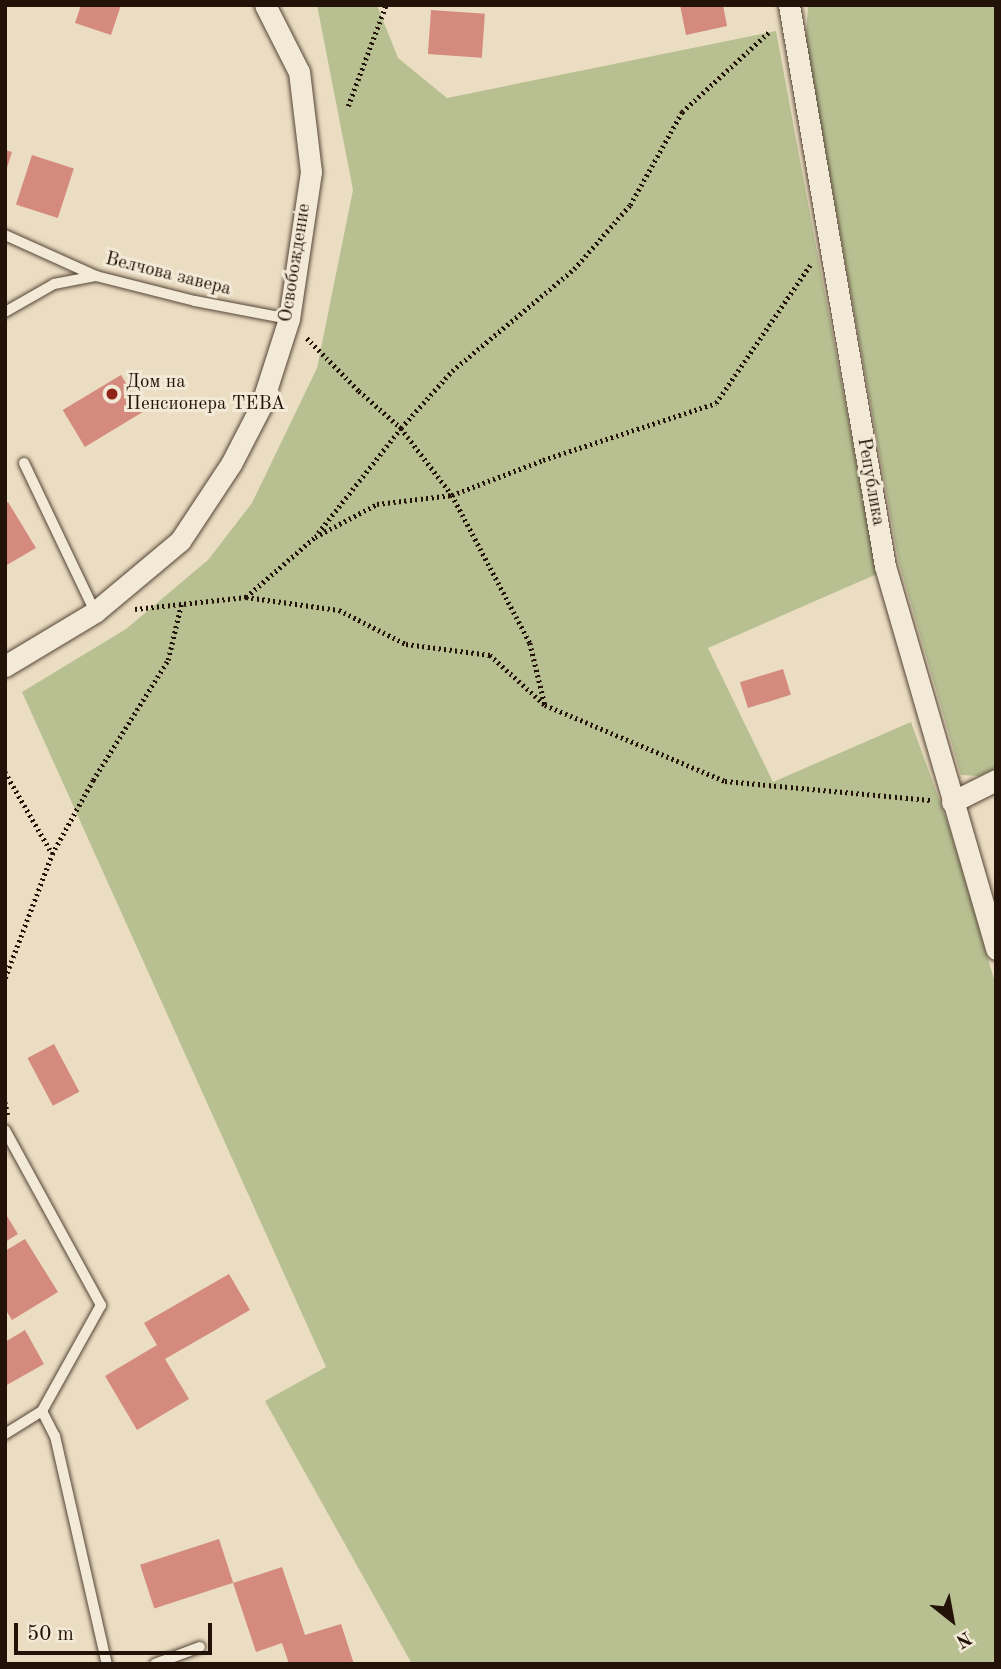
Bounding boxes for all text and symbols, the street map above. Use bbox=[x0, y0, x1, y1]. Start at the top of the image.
street label: Освобождение bbox=[275, 202, 317, 324]
street label: Велчова завера bbox=[103, 248, 233, 302]
place label: Дом на Пенсионера ТЕВА bbox=[126, 372, 285, 416]
marker: Дом на Пенсионера ТЕВА bbox=[104, 386, 120, 402]
street label: Република bbox=[851, 436, 889, 528]
north arrow bbox=[917, 1585, 987, 1655]
scale bar bbox=[18, 1610, 215, 1654]
text: 50 m bbox=[27, 1624, 74, 1645]
text: N bbox=[952, 1627, 974, 1650]

